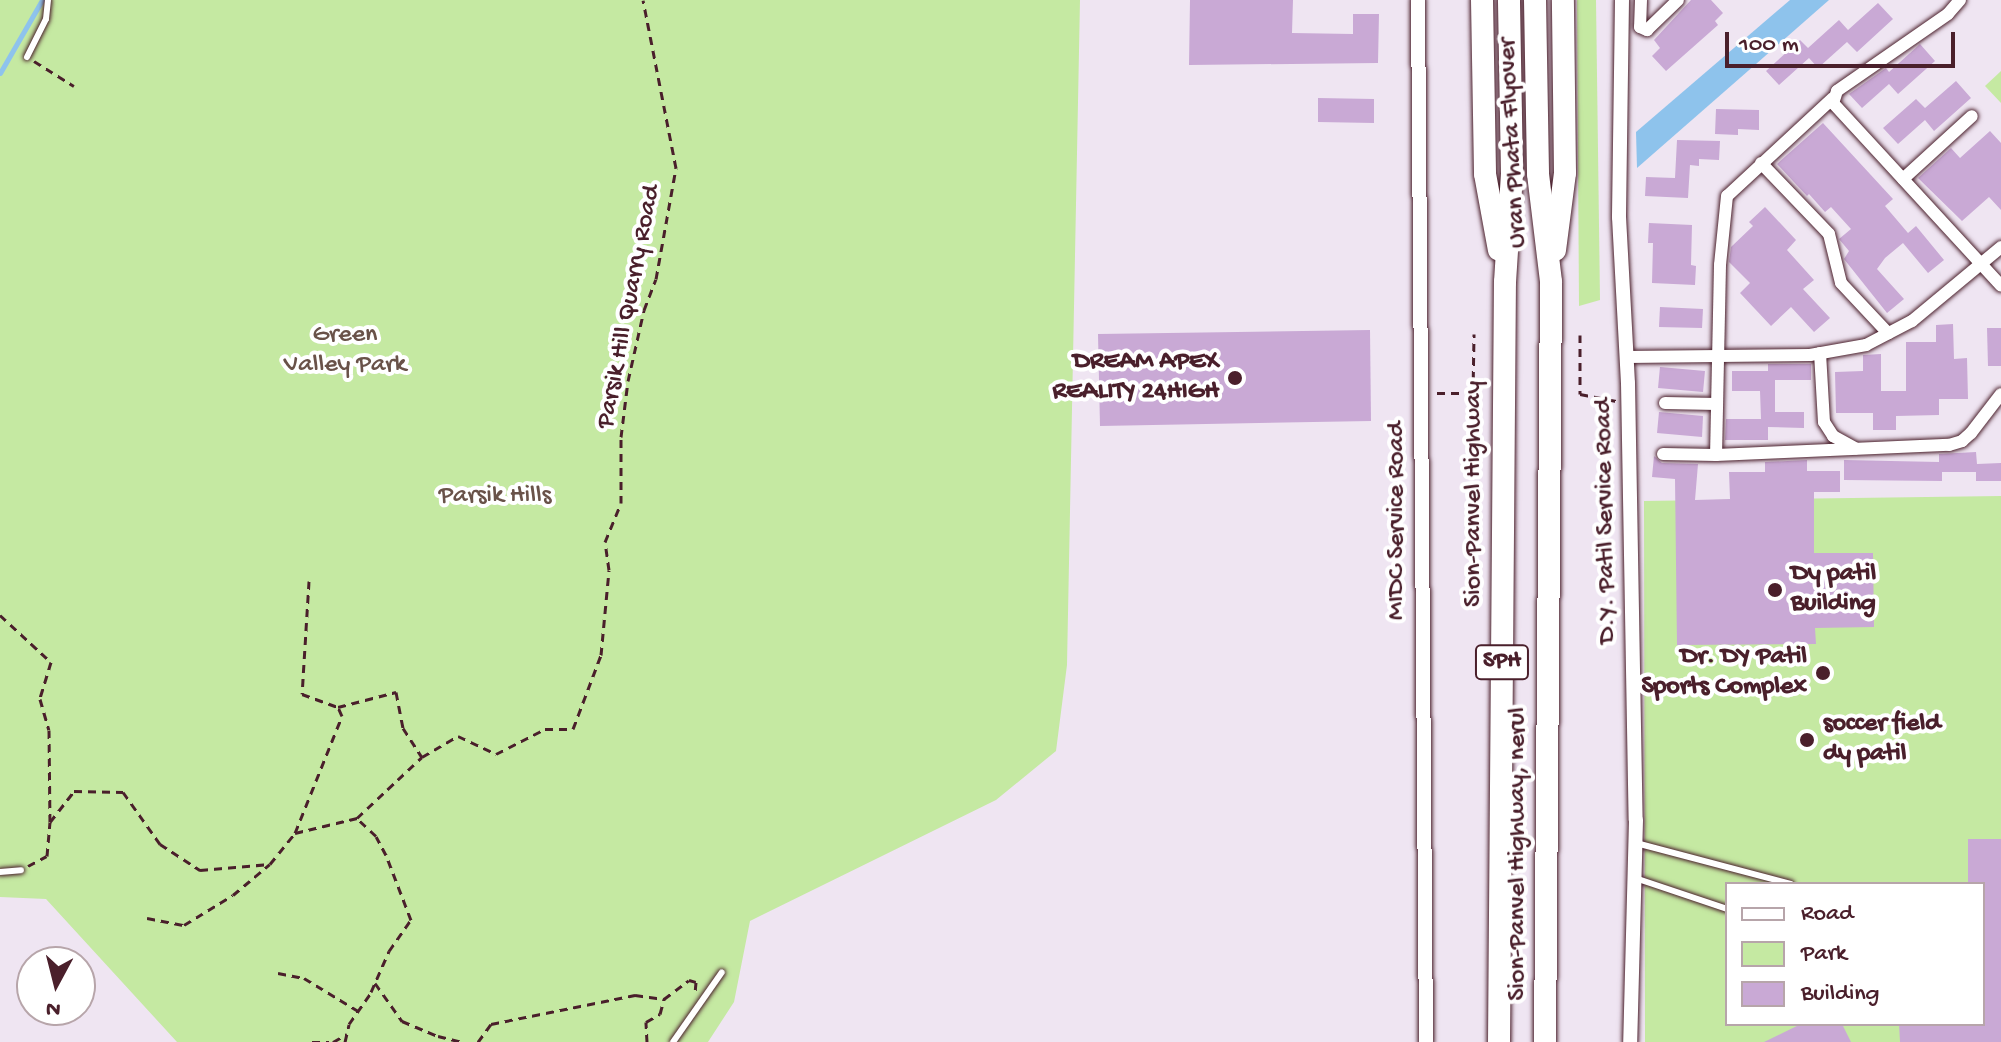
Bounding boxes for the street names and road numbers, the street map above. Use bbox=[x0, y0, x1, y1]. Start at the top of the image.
street label: Uran Phata Flyover bbox=[1493, 37, 1535, 249]
street label: Parsik Hill Quarry Road bbox=[591, 183, 669, 431]
street label: Sion-Panvel Highway bbox=[1459, 381, 1491, 607]
street label: D.Y. Patil Service Road bbox=[1589, 398, 1625, 644]
street label: MIDC Service Road bbox=[1382, 422, 1414, 620]
road number: SPH bbox=[1474, 642, 1530, 682]
street label: Sion-Panvel Highway, nerul bbox=[1503, 707, 1535, 1001]

